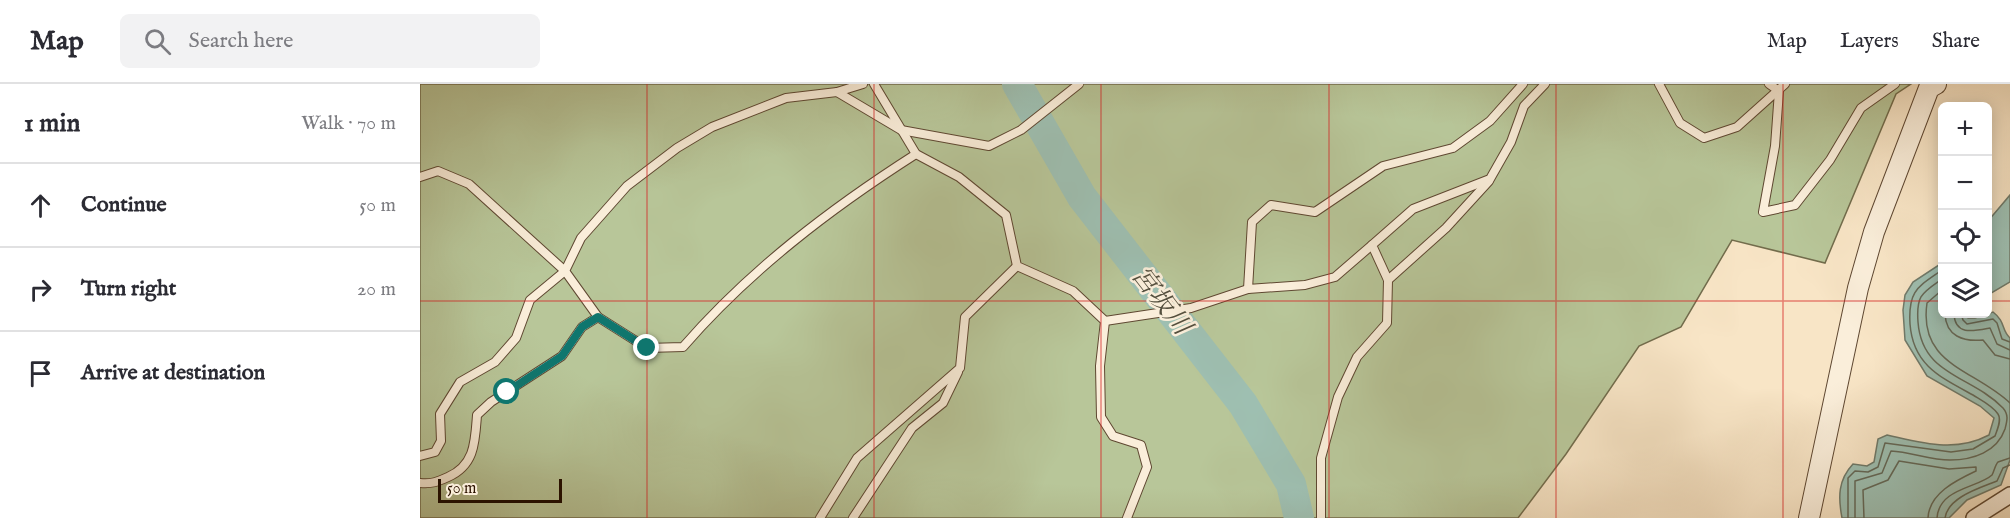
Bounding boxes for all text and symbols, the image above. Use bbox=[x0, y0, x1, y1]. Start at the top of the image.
search box bbox=[120, 14, 540, 68]
text: Map bbox=[30, 24, 84, 59]
icon: search bbox=[141, 25, 174, 58]
text: Search here bbox=[189, 27, 293, 55]
text: Map bbox=[1767, 28, 1807, 55]
text: Layers bbox=[1840, 28, 1899, 55]
text: Share bbox=[1932, 28, 1980, 55]
map controls bbox=[1938, 102, 1992, 318]
button: + bbox=[1938, 102, 1992, 156]
text: 1 min bbox=[24, 107, 80, 140]
text: Walk · 70 m bbox=[301, 111, 396, 136]
button: − bbox=[1938, 156, 1992, 210]
icon: ahead bbox=[24, 189, 57, 222]
text: Continue bbox=[81, 191, 167, 219]
text: 50 m bbox=[359, 193, 396, 218]
button: locate bbox=[1938, 210, 1992, 264]
water label: 宮坂川 bbox=[1124, 260, 1200, 344]
button: layers bbox=[1938, 264, 1992, 318]
icon: right bbox=[24, 273, 57, 306]
text: Turn right bbox=[81, 275, 176, 303]
text: 20 m bbox=[357, 277, 396, 302]
route end bbox=[633, 334, 659, 360]
icon: arrive bbox=[24, 357, 57, 390]
text: Arrive at destination bbox=[81, 359, 265, 387]
route start bbox=[493, 378, 519, 404]
scale bar bbox=[438, 476, 562, 504]
text: 50 m bbox=[447, 479, 476, 499]

